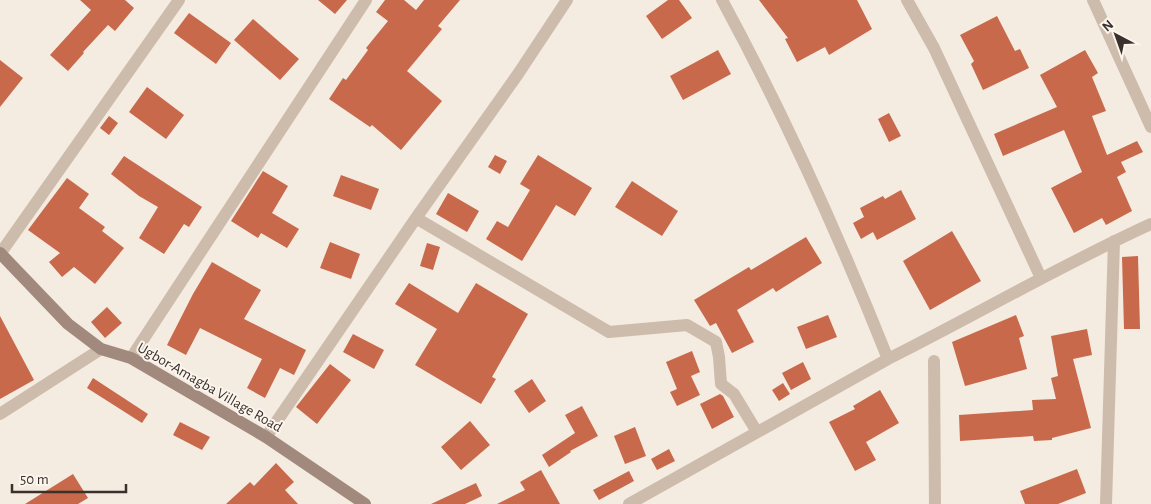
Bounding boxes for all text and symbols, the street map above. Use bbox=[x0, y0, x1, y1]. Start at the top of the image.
north arrow bbox=[1091, 10, 1141, 60]
text: N bbox=[1100, 17, 1116, 34]
street label: Ugbor-Amagba Village Road bbox=[135, 340, 285, 435]
scale bar bbox=[12, 462, 126, 494]
text: 50 m bbox=[20, 472, 49, 487]

